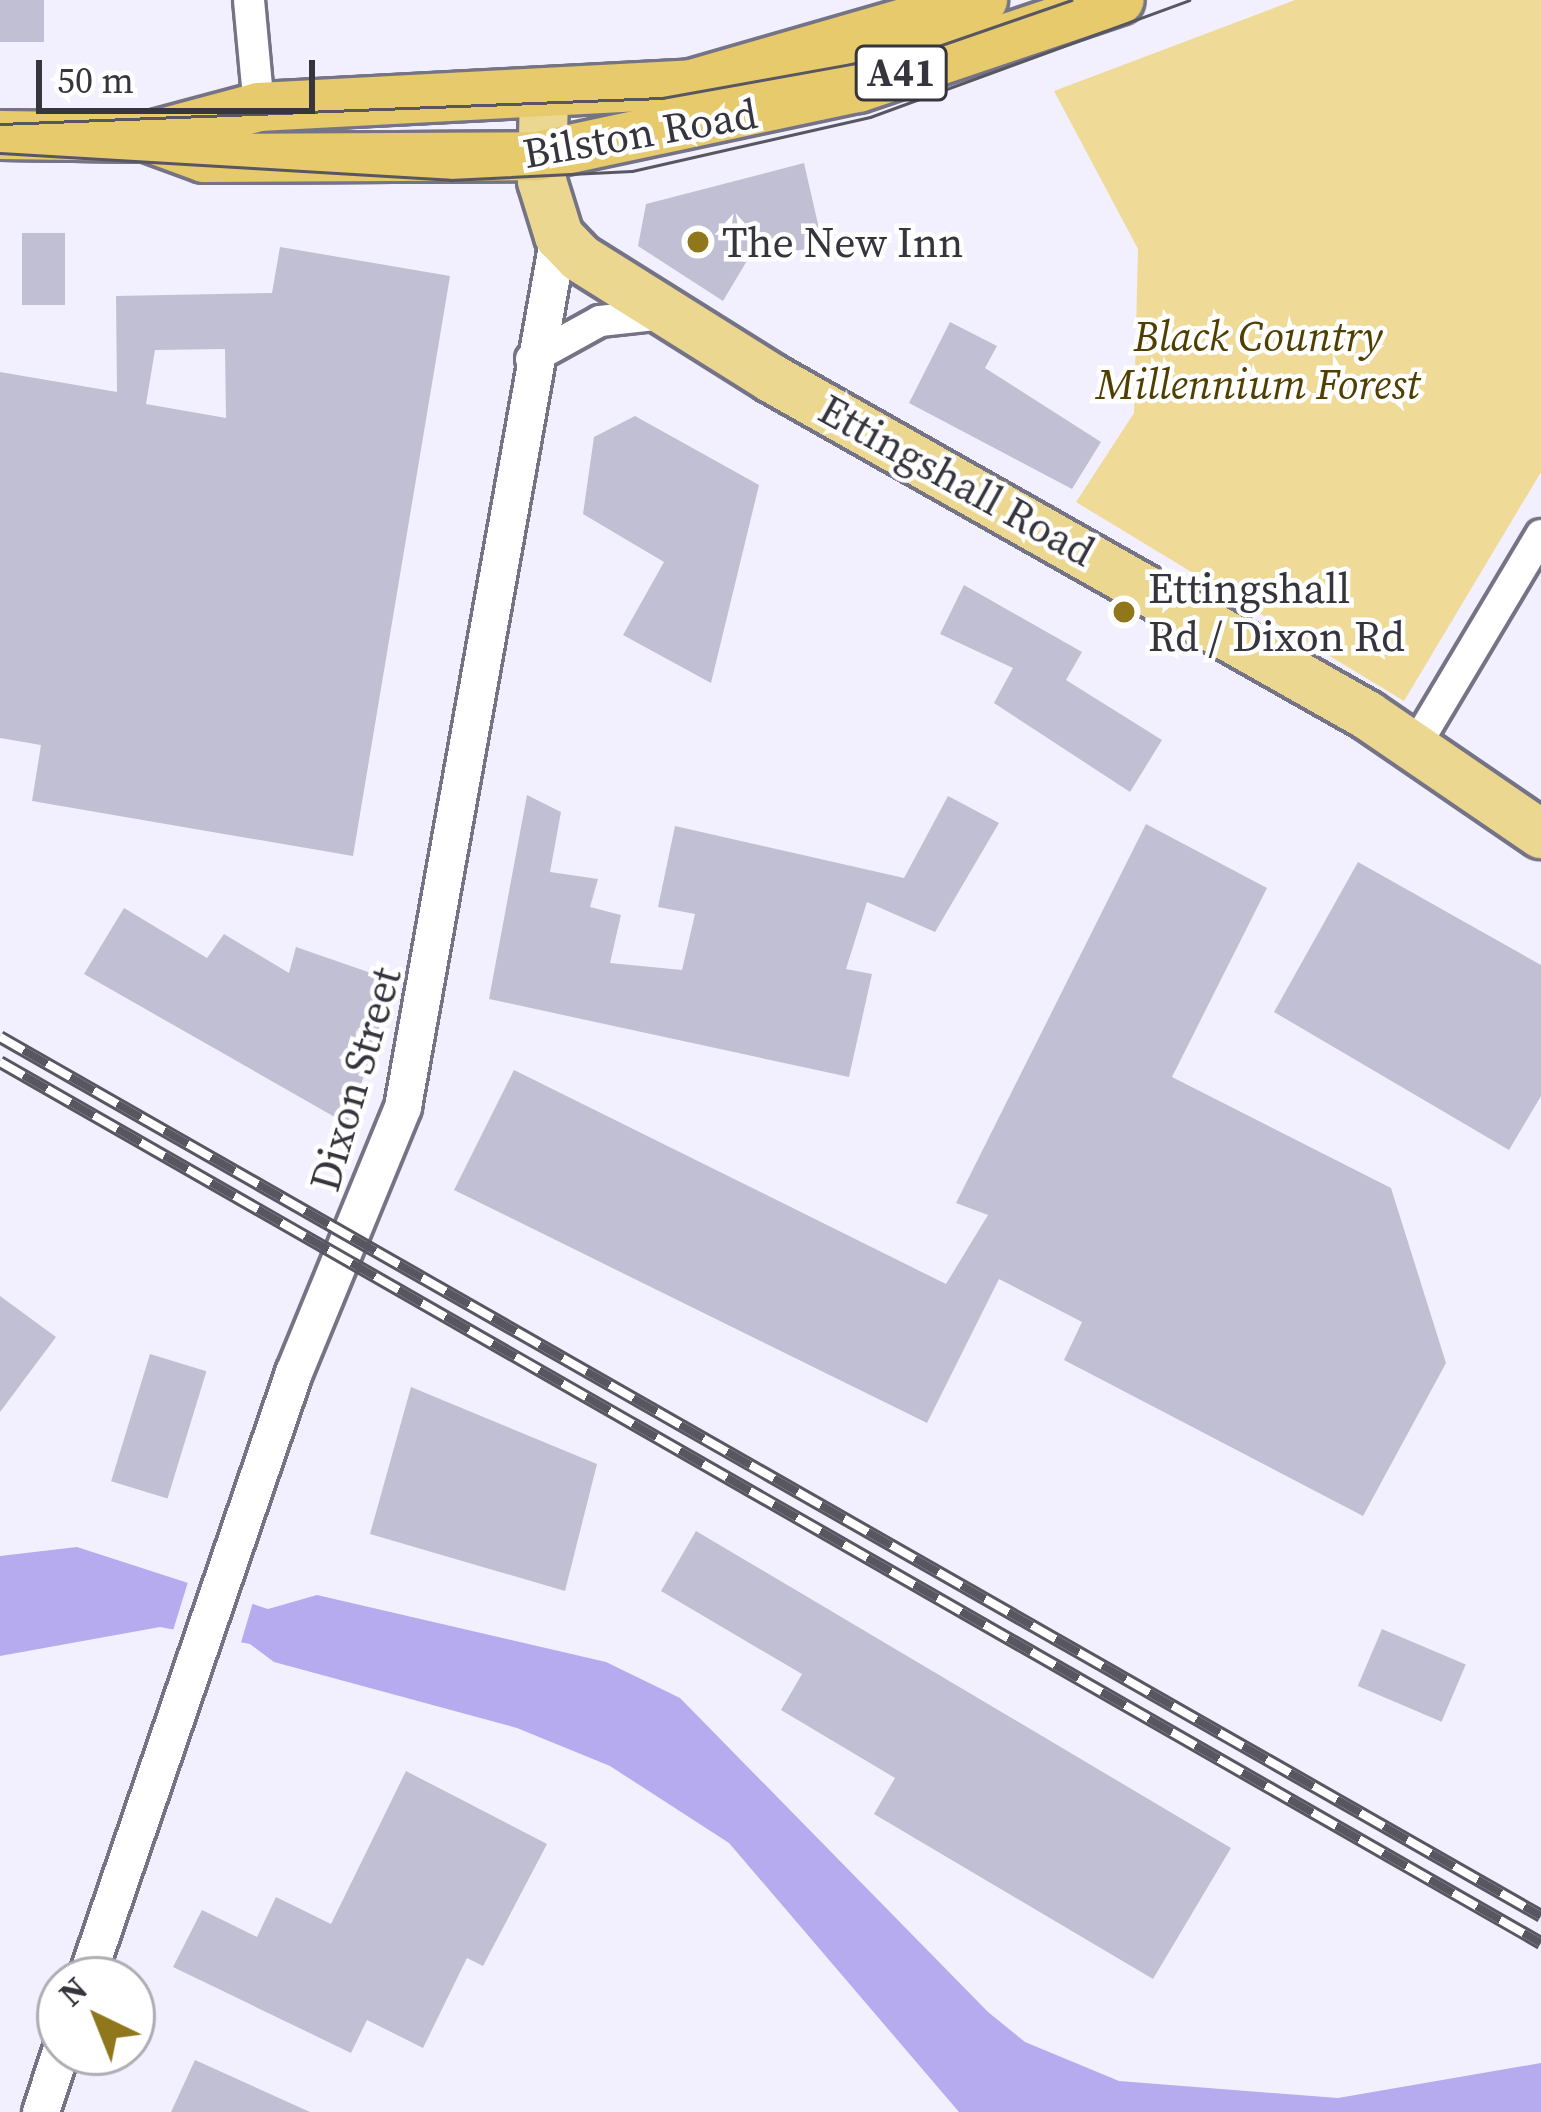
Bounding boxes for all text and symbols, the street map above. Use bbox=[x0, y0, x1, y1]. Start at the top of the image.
scale bar bbox=[42, 36, 321, 110]
road number: A41 bbox=[853, 40, 949, 106]
text: 50 m bbox=[57, 56, 134, 105]
street label: Bilston Road bbox=[519, 88, 761, 178]
place label: The New Inn bbox=[722, 217, 964, 267]
marker: The New Inn bbox=[685, 229, 711, 255]
park label: Black Country Millennium Forest bbox=[1096, 311, 1420, 410]
street label: Ettingshall Road bbox=[810, 384, 1104, 576]
place label: Ettingshall Rd / Dixon Rd bbox=[1148, 563, 1405, 662]
marker: Ettingshall Rd / Dixon Rd bbox=[1111, 599, 1137, 625]
street label: Dixon Street bbox=[299, 961, 411, 1197]
north arrow bbox=[36, 1956, 156, 2076]
text: N bbox=[49, 1967, 97, 2016]

